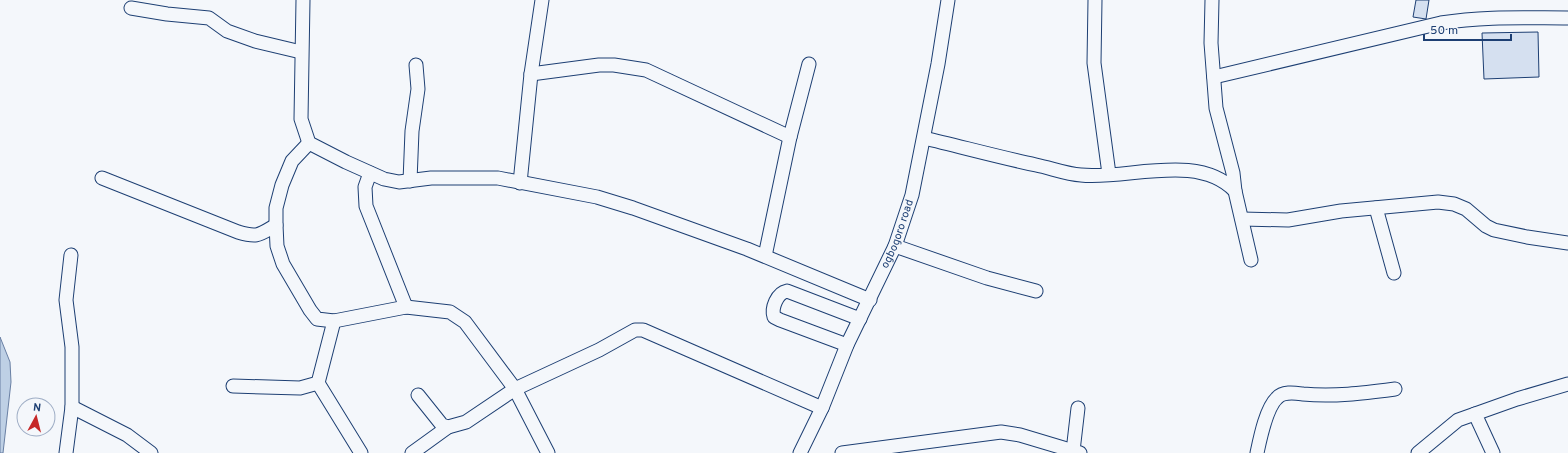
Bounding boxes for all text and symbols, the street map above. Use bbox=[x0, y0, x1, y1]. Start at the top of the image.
scale bar bbox=[1424, 16, 1511, 42]
text: 50 m bbox=[1430, 23, 1458, 39]
street label: ogbogoro road bbox=[878, 198, 917, 271]
north arrow bbox=[16, 397, 56, 437]
text: N bbox=[32, 401, 42, 415]

